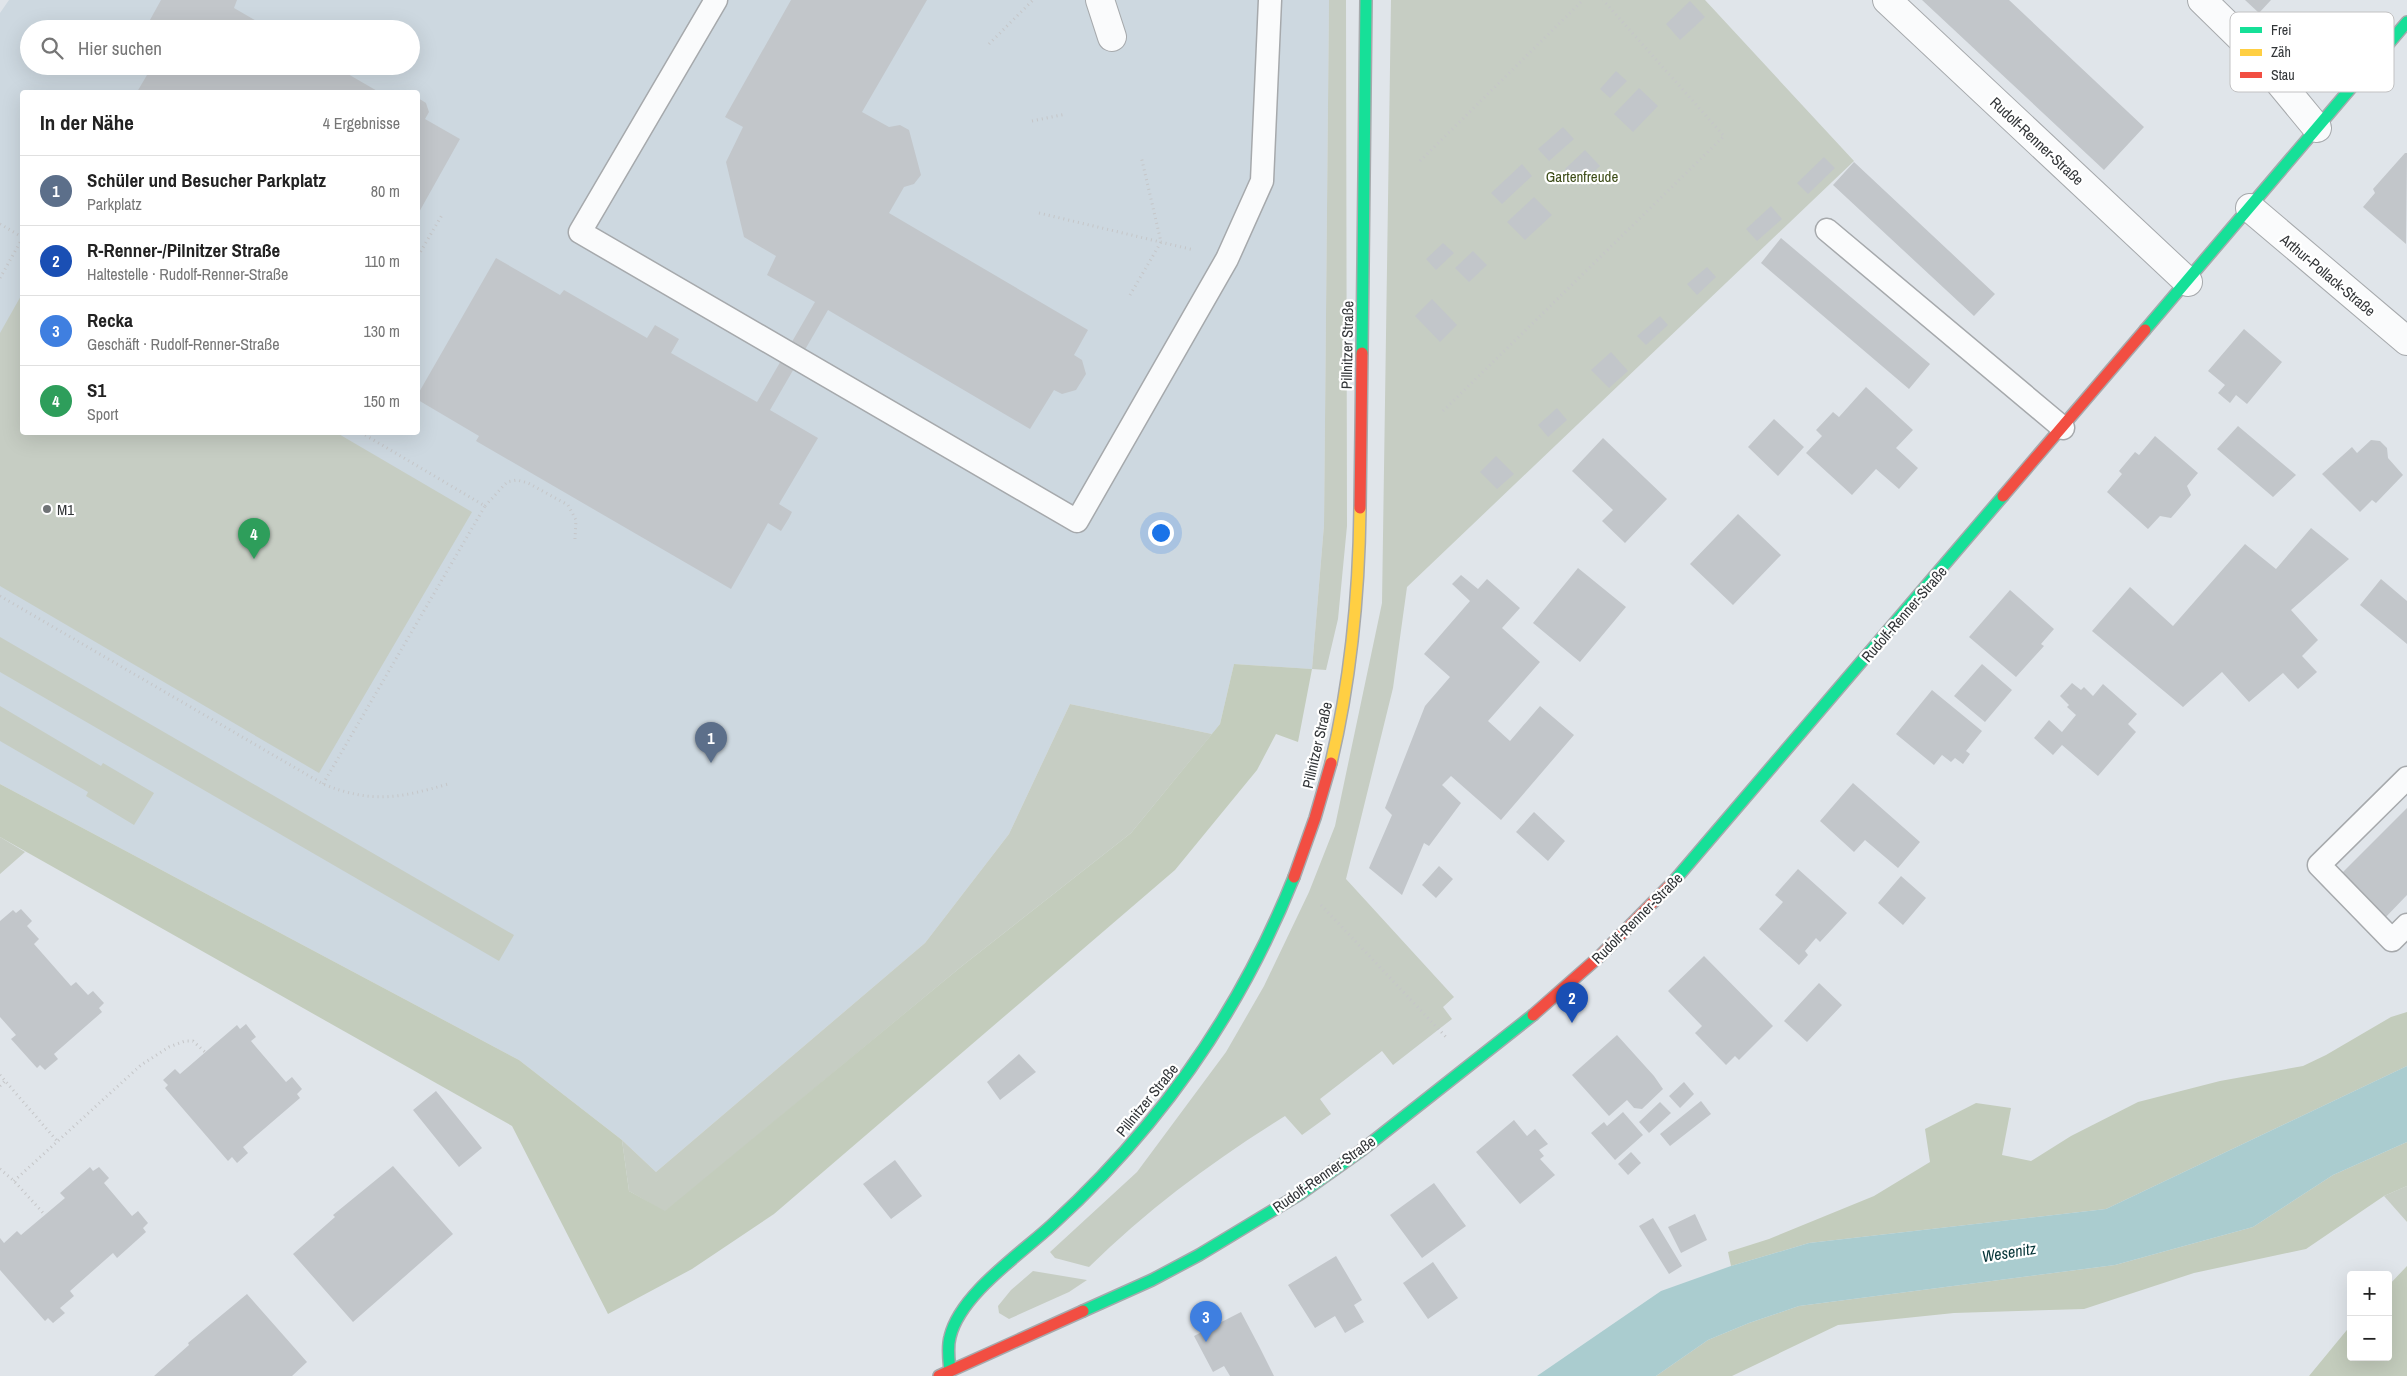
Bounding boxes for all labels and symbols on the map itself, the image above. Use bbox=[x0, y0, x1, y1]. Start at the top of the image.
legend bbox=[2230, 12, 2394, 92]
text: Frei bbox=[2271, 21, 2291, 39]
text: Zäh bbox=[2271, 43, 2291, 61]
text: Stau bbox=[2271, 66, 2295, 84]
street label: Rudolf-Renner-Straße bbox=[1986, 92, 2089, 190]
park label: Gartenfreude bbox=[1546, 166, 1618, 187]
street label: Arthur-Pollack-Straße bbox=[2275, 228, 2380, 321]
street label: Pillnitzer Straße bbox=[1336, 301, 1358, 389]
place label: M1 bbox=[57, 499, 74, 520]
marker: M1 bbox=[41, 503, 53, 515]
pin: 4 bbox=[238, 518, 270, 559]
your location bbox=[1148, 520, 1174, 546]
street label: Rudolf-Renner-Straße bbox=[1856, 561, 1952, 667]
street label: Pillnitzer Straße bbox=[1297, 700, 1337, 790]
pin: 1 bbox=[695, 722, 727, 763]
street label: Rudolf-Renner-Straße bbox=[1587, 868, 1687, 968]
pin: 2 bbox=[1556, 982, 1588, 1023]
street label: Pillnitzer Straße bbox=[1111, 1059, 1183, 1141]
street label: Rudolf-Renner-Straße bbox=[1268, 1131, 1380, 1217]
water label: Wesenitz bbox=[1980, 1237, 2038, 1267]
pin: 3 bbox=[1190, 1301, 1222, 1342]

